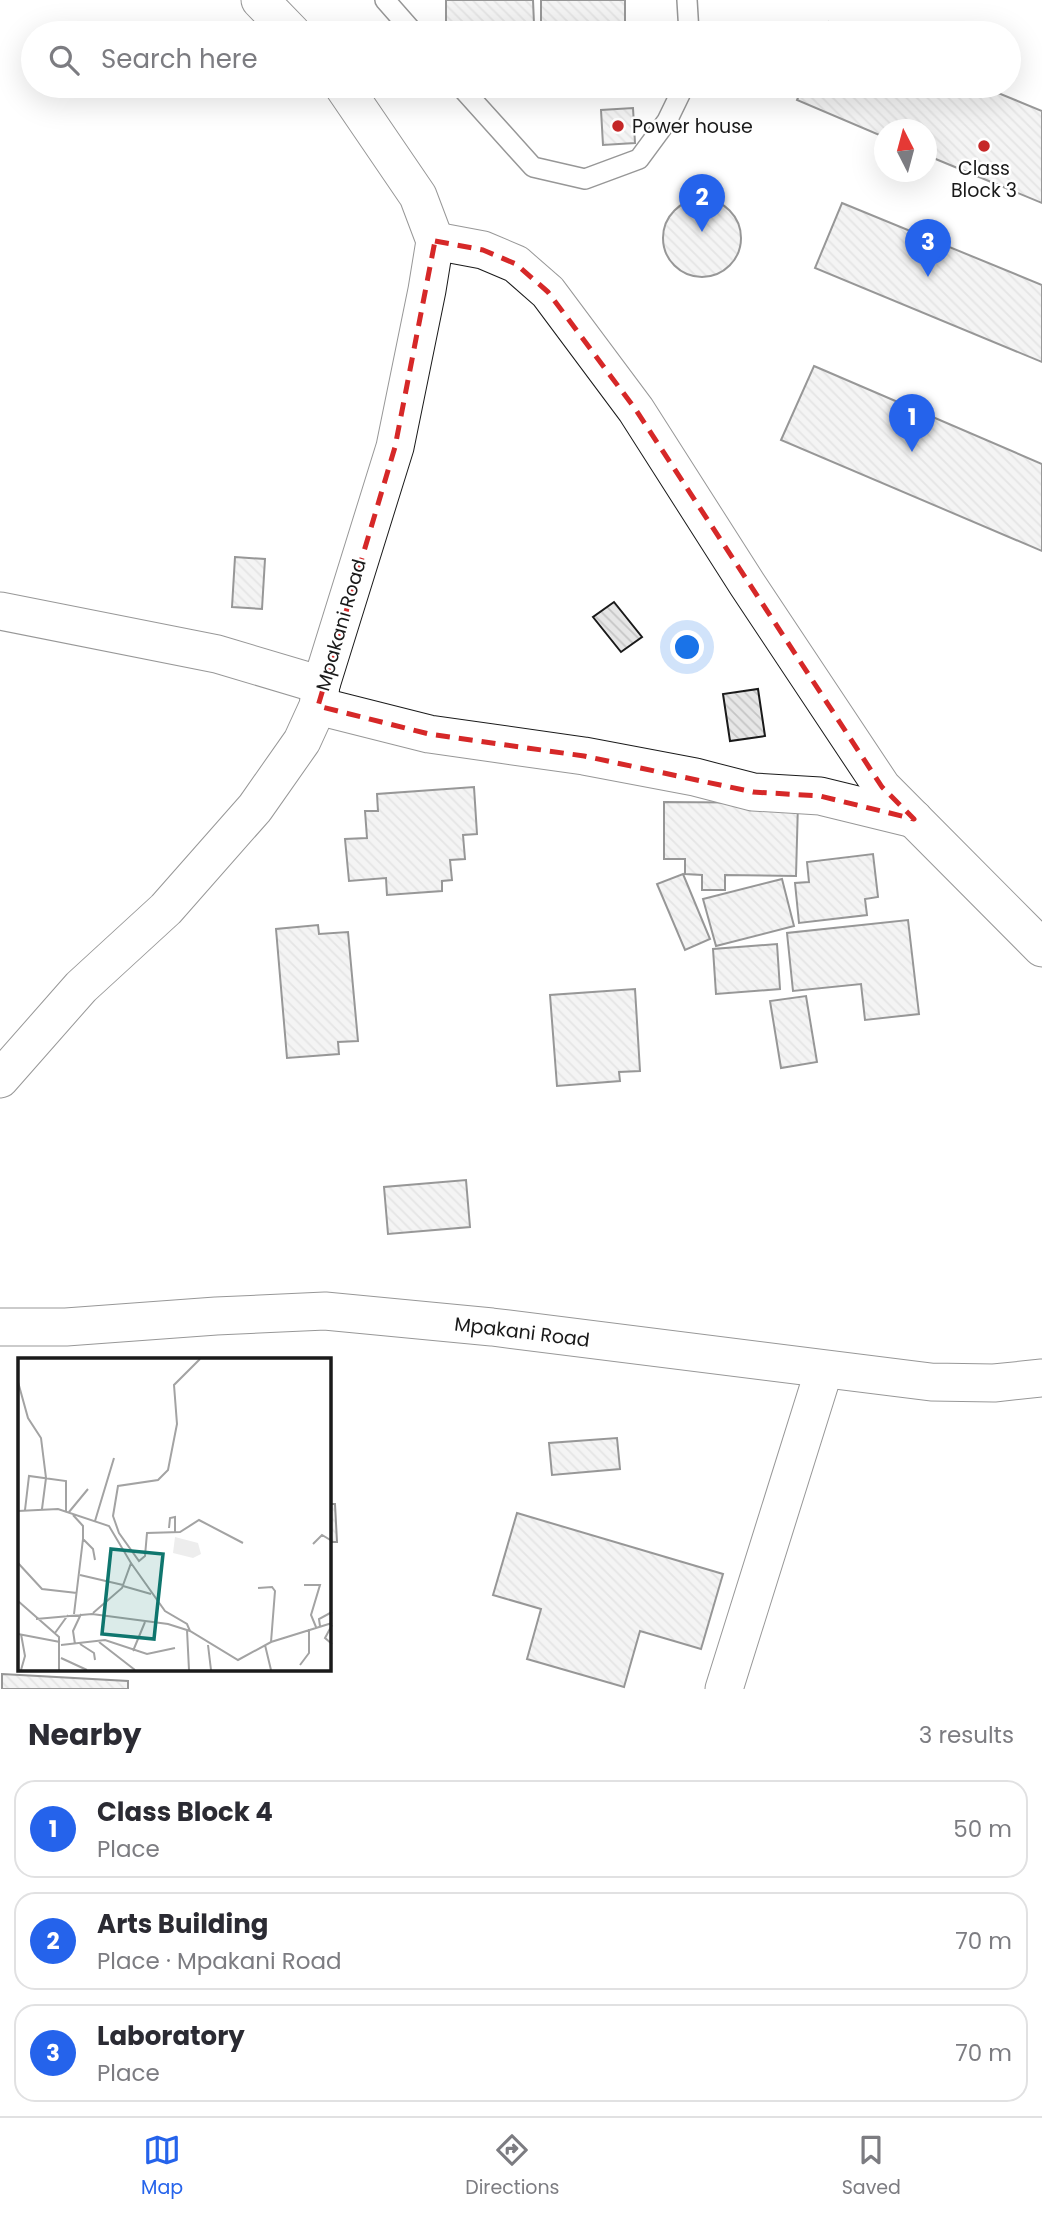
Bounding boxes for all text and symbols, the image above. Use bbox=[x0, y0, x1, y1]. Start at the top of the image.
search box bbox=[21, 21, 1021, 98]
icon: search bbox=[45, 41, 83, 79]
text: Search here bbox=[101, 41, 258, 77]
place label: Power house bbox=[632, 113, 753, 140]
marker: Power house bbox=[610, 118, 626, 134]
north arrow bbox=[874, 119, 937, 182]
marker: Class Block 3 bbox=[976, 138, 992, 154]
place label: Class Block 3 bbox=[951, 155, 1017, 204]
pin: 2 bbox=[679, 174, 725, 232]
pin: 3 bbox=[905, 219, 951, 277]
pin: 1 bbox=[889, 394, 935, 452]
street label: Mpakani Road bbox=[309, 556, 373, 694]
your location bbox=[670, 630, 704, 664]
street label: Mpakani Road bbox=[453, 1310, 591, 1354]
inset map bbox=[18, 1358, 331, 1672]
text: Nearby bbox=[28, 1713, 142, 1756]
text: 3 results bbox=[919, 1719, 1014, 1751]
text: Class Block 4 bbox=[97, 1794, 273, 1830]
text: 1 bbox=[49, 1813, 57, 1845]
text: 50 m bbox=[953, 1813, 1012, 1845]
text: Place bbox=[97, 1833, 160, 1865]
text: Arts Building bbox=[97, 1906, 268, 1942]
text: 2 bbox=[46, 1925, 60, 1957]
text: 70 m bbox=[955, 1925, 1012, 1957]
text: Place · Mpakani Road bbox=[97, 1945, 342, 1977]
text: Laboratory bbox=[97, 2018, 245, 2054]
text: 3 bbox=[46, 2037, 60, 2069]
text: 70 m bbox=[955, 2037, 1012, 2069]
text: Place bbox=[97, 2057, 160, 2089]
tab: Map bbox=[141, 2131, 183, 2202]
tab: Directions bbox=[465, 2131, 560, 2202]
tab: Saved bbox=[842, 2131, 901, 2202]

